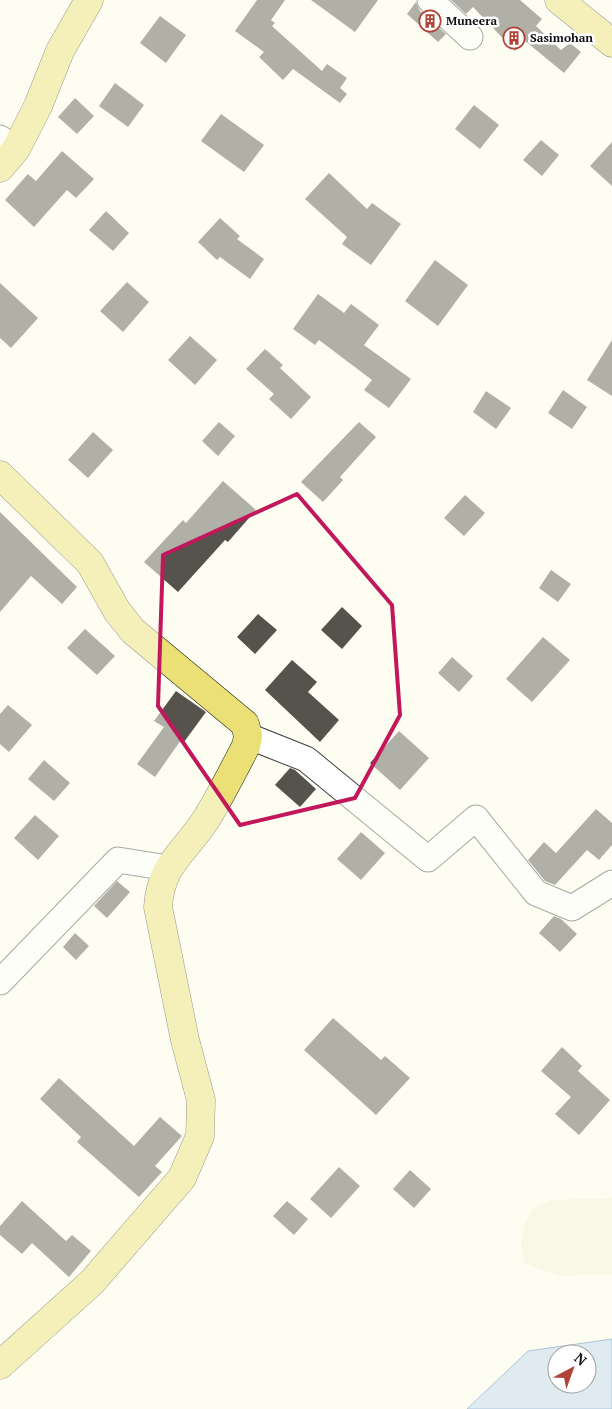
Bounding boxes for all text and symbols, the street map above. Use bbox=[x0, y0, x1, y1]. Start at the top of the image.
building icon: Muneera bbox=[418, 9, 442, 33]
place label: Muneera bbox=[446, 13, 497, 28]
building icon: Sasimohan bbox=[502, 26, 526, 50]
place label: Sasimohan bbox=[530, 30, 593, 45]
north arrow bbox=[547, 1344, 597, 1394]
text: N bbox=[571, 1348, 591, 1370]

